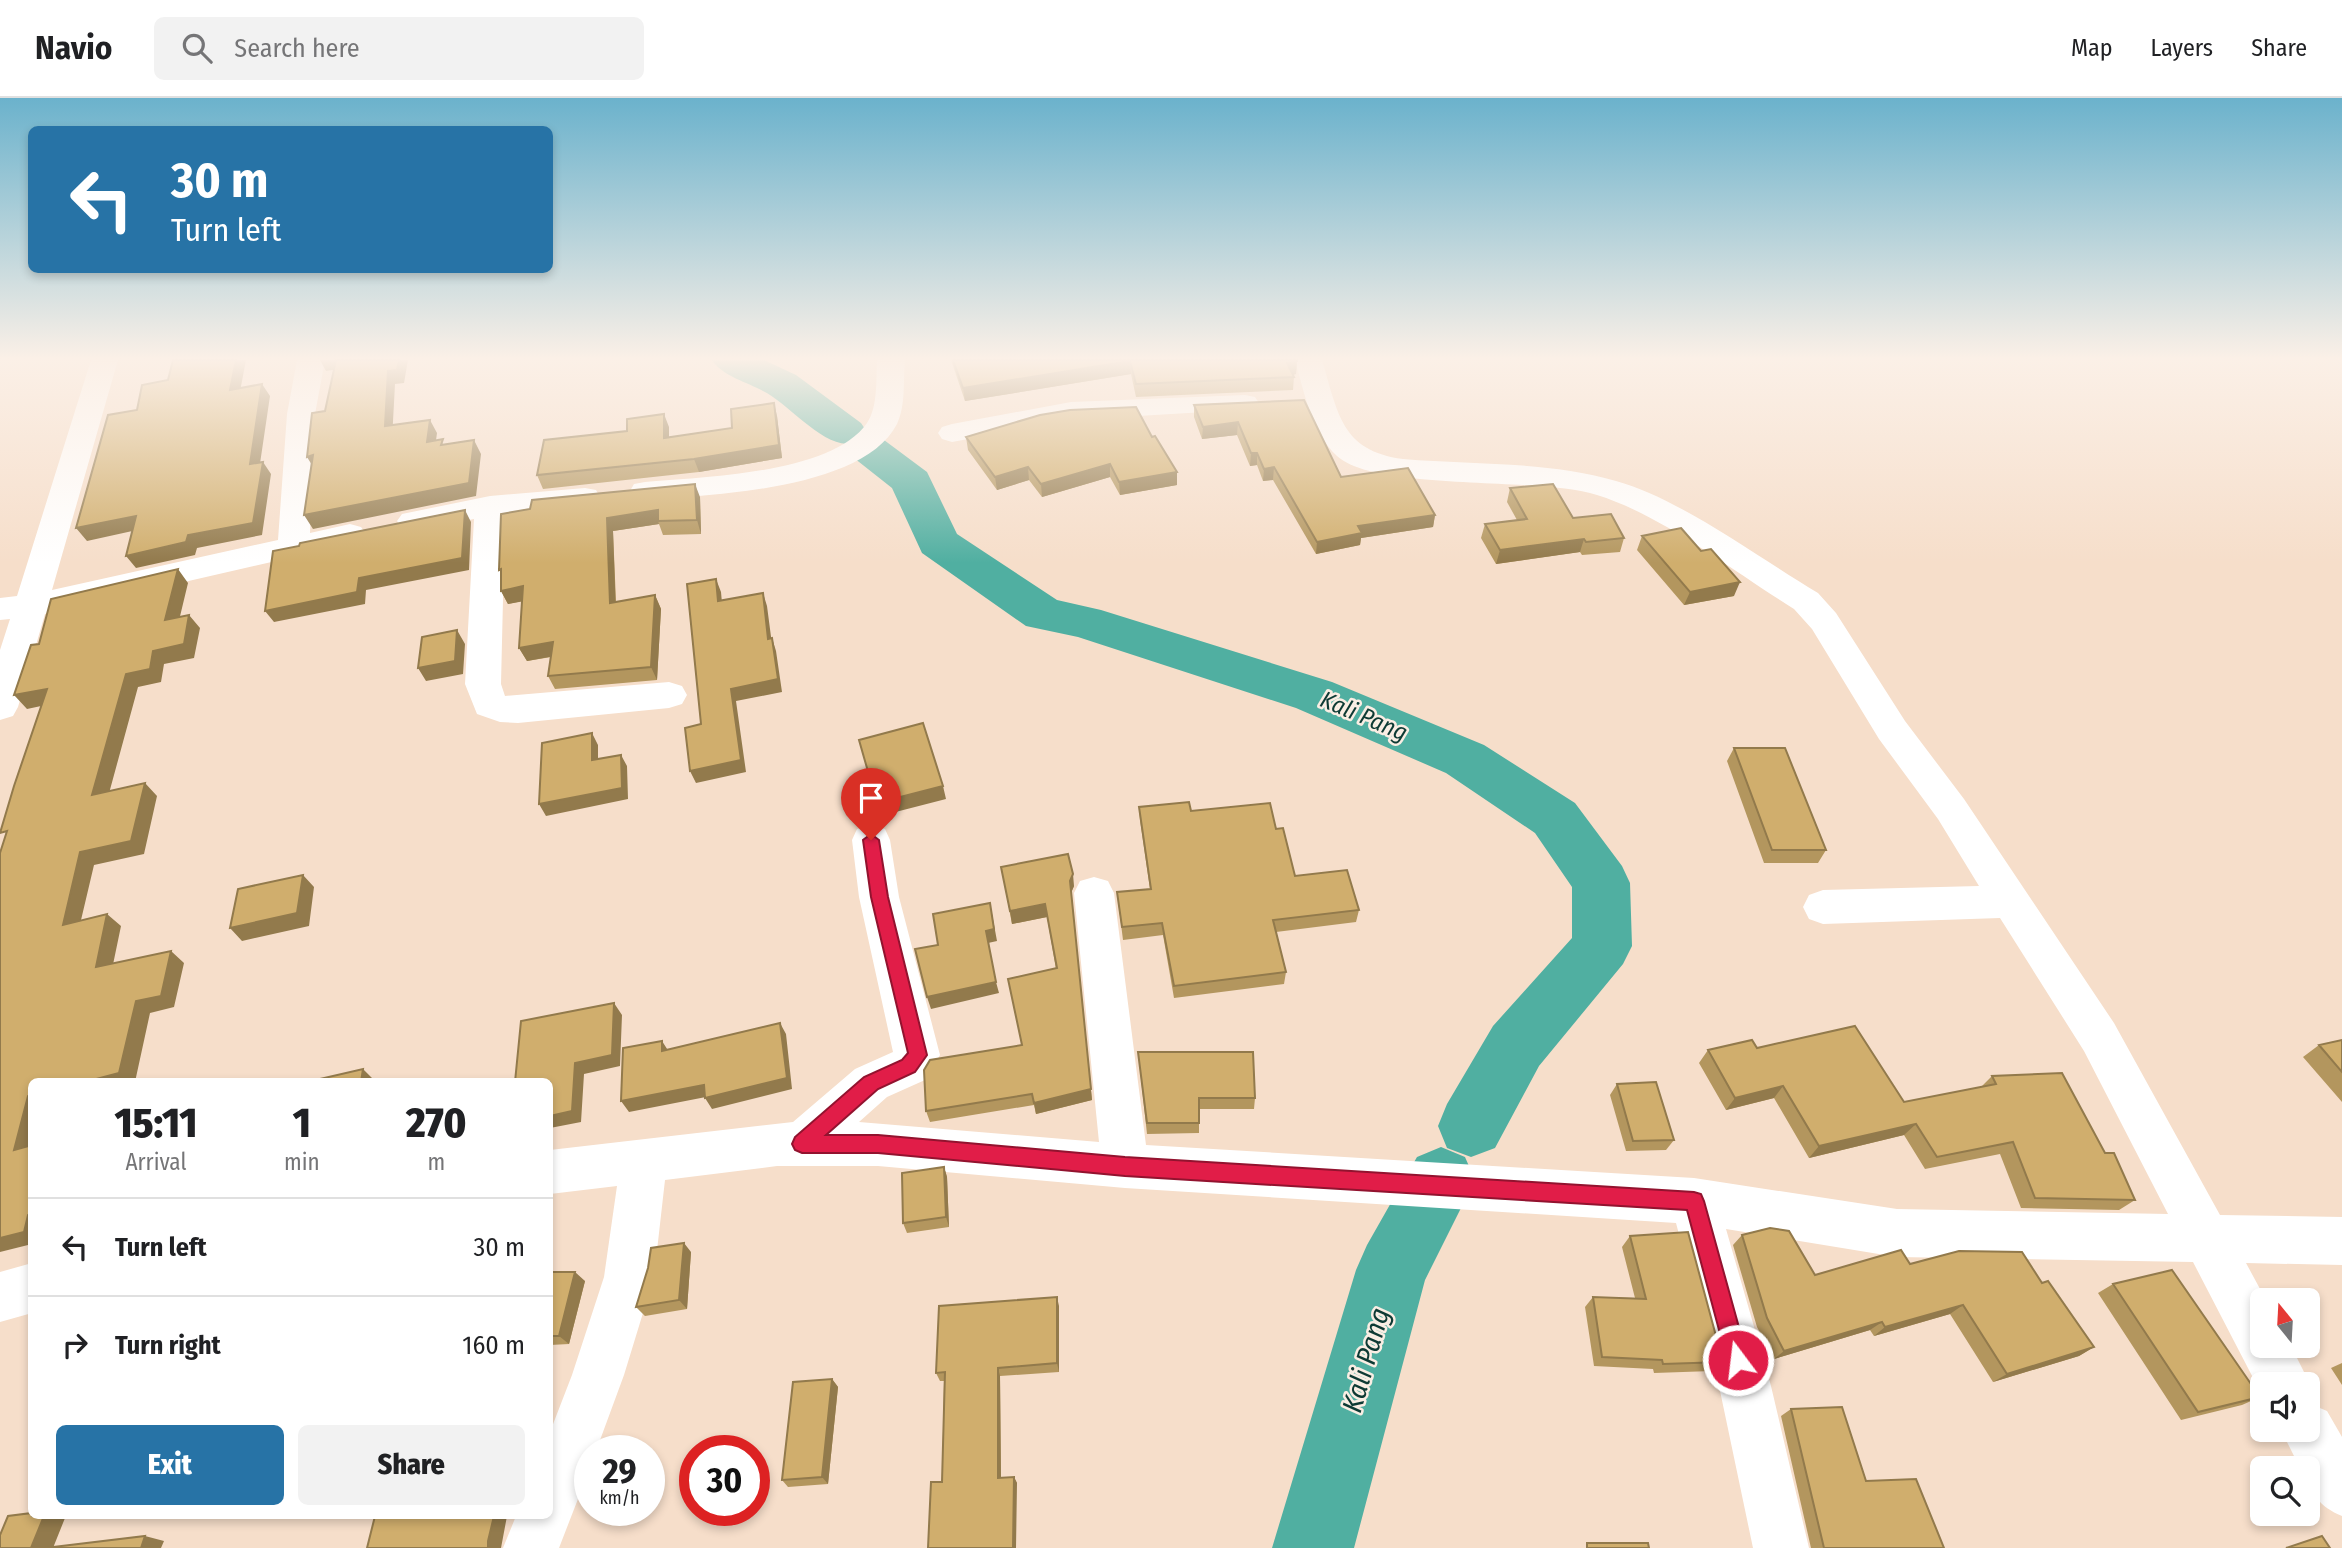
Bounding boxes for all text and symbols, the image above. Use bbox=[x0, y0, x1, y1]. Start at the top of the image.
search box bbox=[154, 17, 644, 80]
text: Navio bbox=[35, 28, 112, 68]
icon: search bbox=[178, 29, 216, 67]
text: Search here bbox=[234, 33, 360, 64]
text: Map bbox=[2071, 34, 2113, 62]
text: Layers bbox=[2151, 34, 2213, 62]
text: Share bbox=[2251, 34, 2307, 62]
text: 30 m bbox=[171, 151, 269, 210]
icon: left bbox=[56, 154, 147, 245]
text: Turn left bbox=[171, 211, 281, 249]
water label: Kali Pang bbox=[1316, 685, 1412, 747]
pin bbox=[841, 768, 901, 840]
icon: arrive bbox=[852, 779, 890, 817]
text: 15:11 bbox=[114, 1098, 198, 1148]
text: 1 bbox=[293, 1098, 311, 1148]
text: 270 bbox=[406, 1098, 467, 1148]
text: Arrival bbox=[125, 1148, 186, 1176]
text: min bbox=[284, 1148, 320, 1176]
text: m bbox=[427, 1148, 445, 1176]
icon: left bbox=[56, 1228, 94, 1266]
text: Turn left bbox=[115, 1232, 207, 1263]
text: 30 m bbox=[474, 1232, 525, 1263]
north arrow bbox=[2250, 1288, 2320, 1358]
map controls bbox=[2250, 1288, 2320, 1526]
water label: Kali Pang bbox=[1335, 1304, 1397, 1416]
position arrow bbox=[1701, 1323, 1775, 1397]
icon: right bbox=[56, 1326, 94, 1364]
text: Turn right bbox=[115, 1330, 221, 1361]
text: 160 m bbox=[462, 1330, 525, 1361]
button: sound bbox=[2250, 1372, 2320, 1442]
button: Exit bbox=[56, 1425, 284, 1505]
button: Share bbox=[298, 1425, 525, 1505]
speed limit sign: 30 bbox=[679, 1435, 770, 1526]
text: 29 bbox=[602, 1450, 637, 1492]
button: search bbox=[2250, 1456, 2320, 1526]
text: km/h bbox=[599, 1487, 640, 1509]

